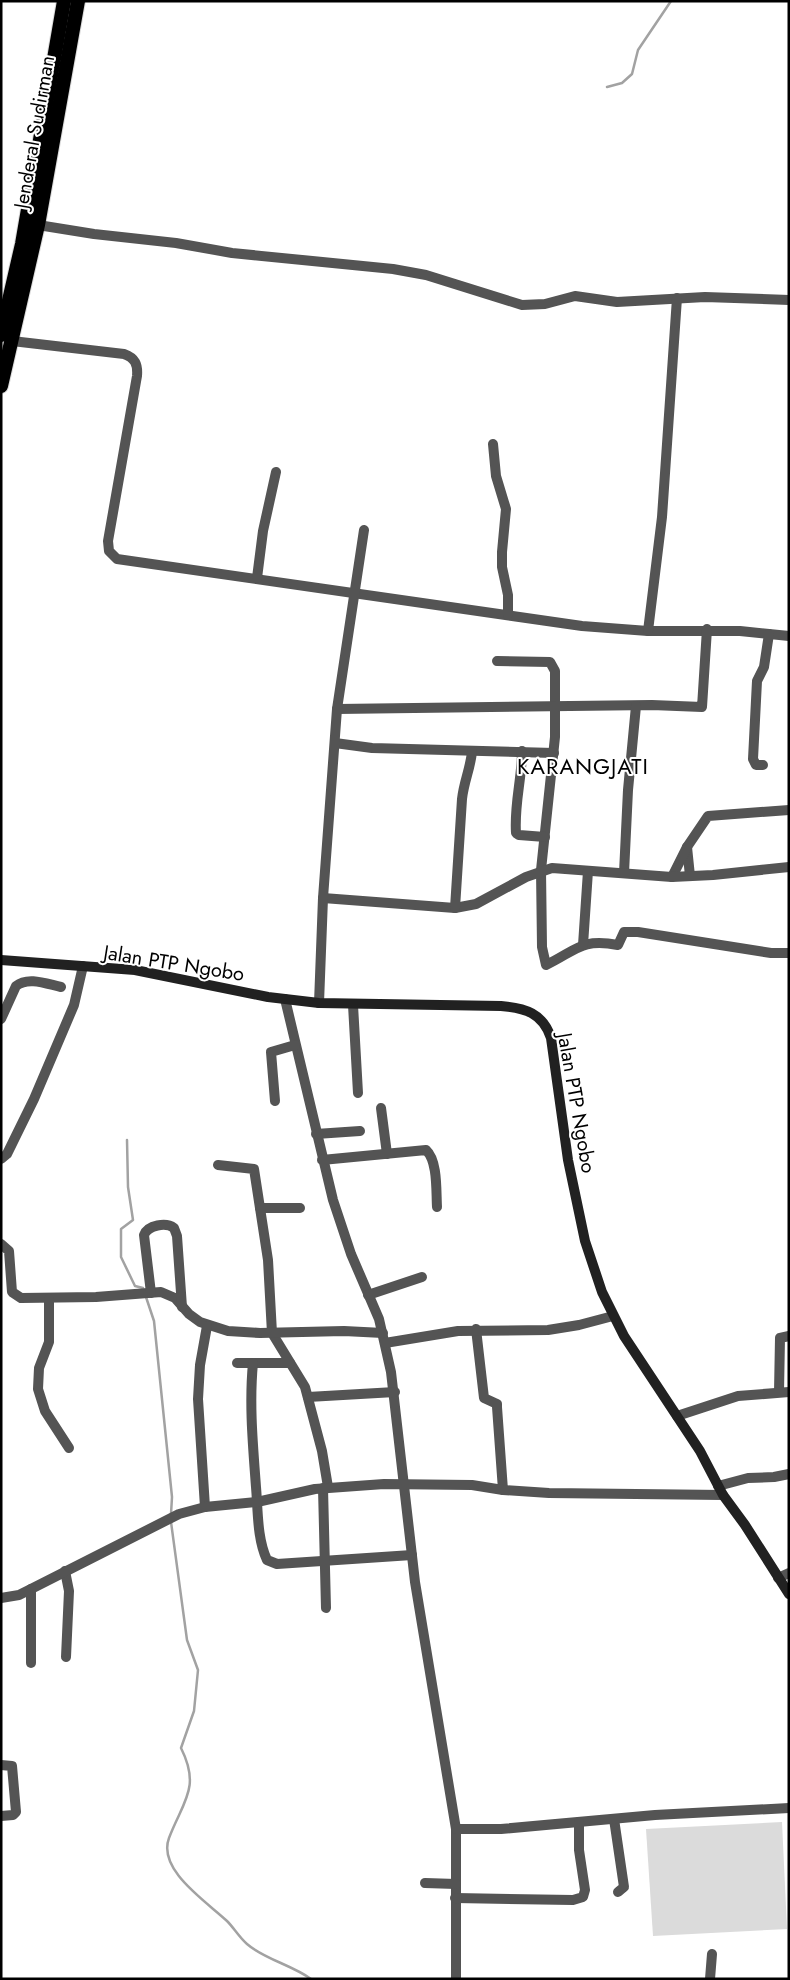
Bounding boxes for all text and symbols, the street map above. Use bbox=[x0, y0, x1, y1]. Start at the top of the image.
street label: Jenderal Sudirman bbox=[6, 53, 62, 214]
district label: KARANGJATI bbox=[517, 750, 649, 782]
street label: Jalan PTP Ngobo bbox=[99, 938, 246, 989]
street label: Jalan PTP Ngobo bbox=[549, 1028, 603, 1176]

